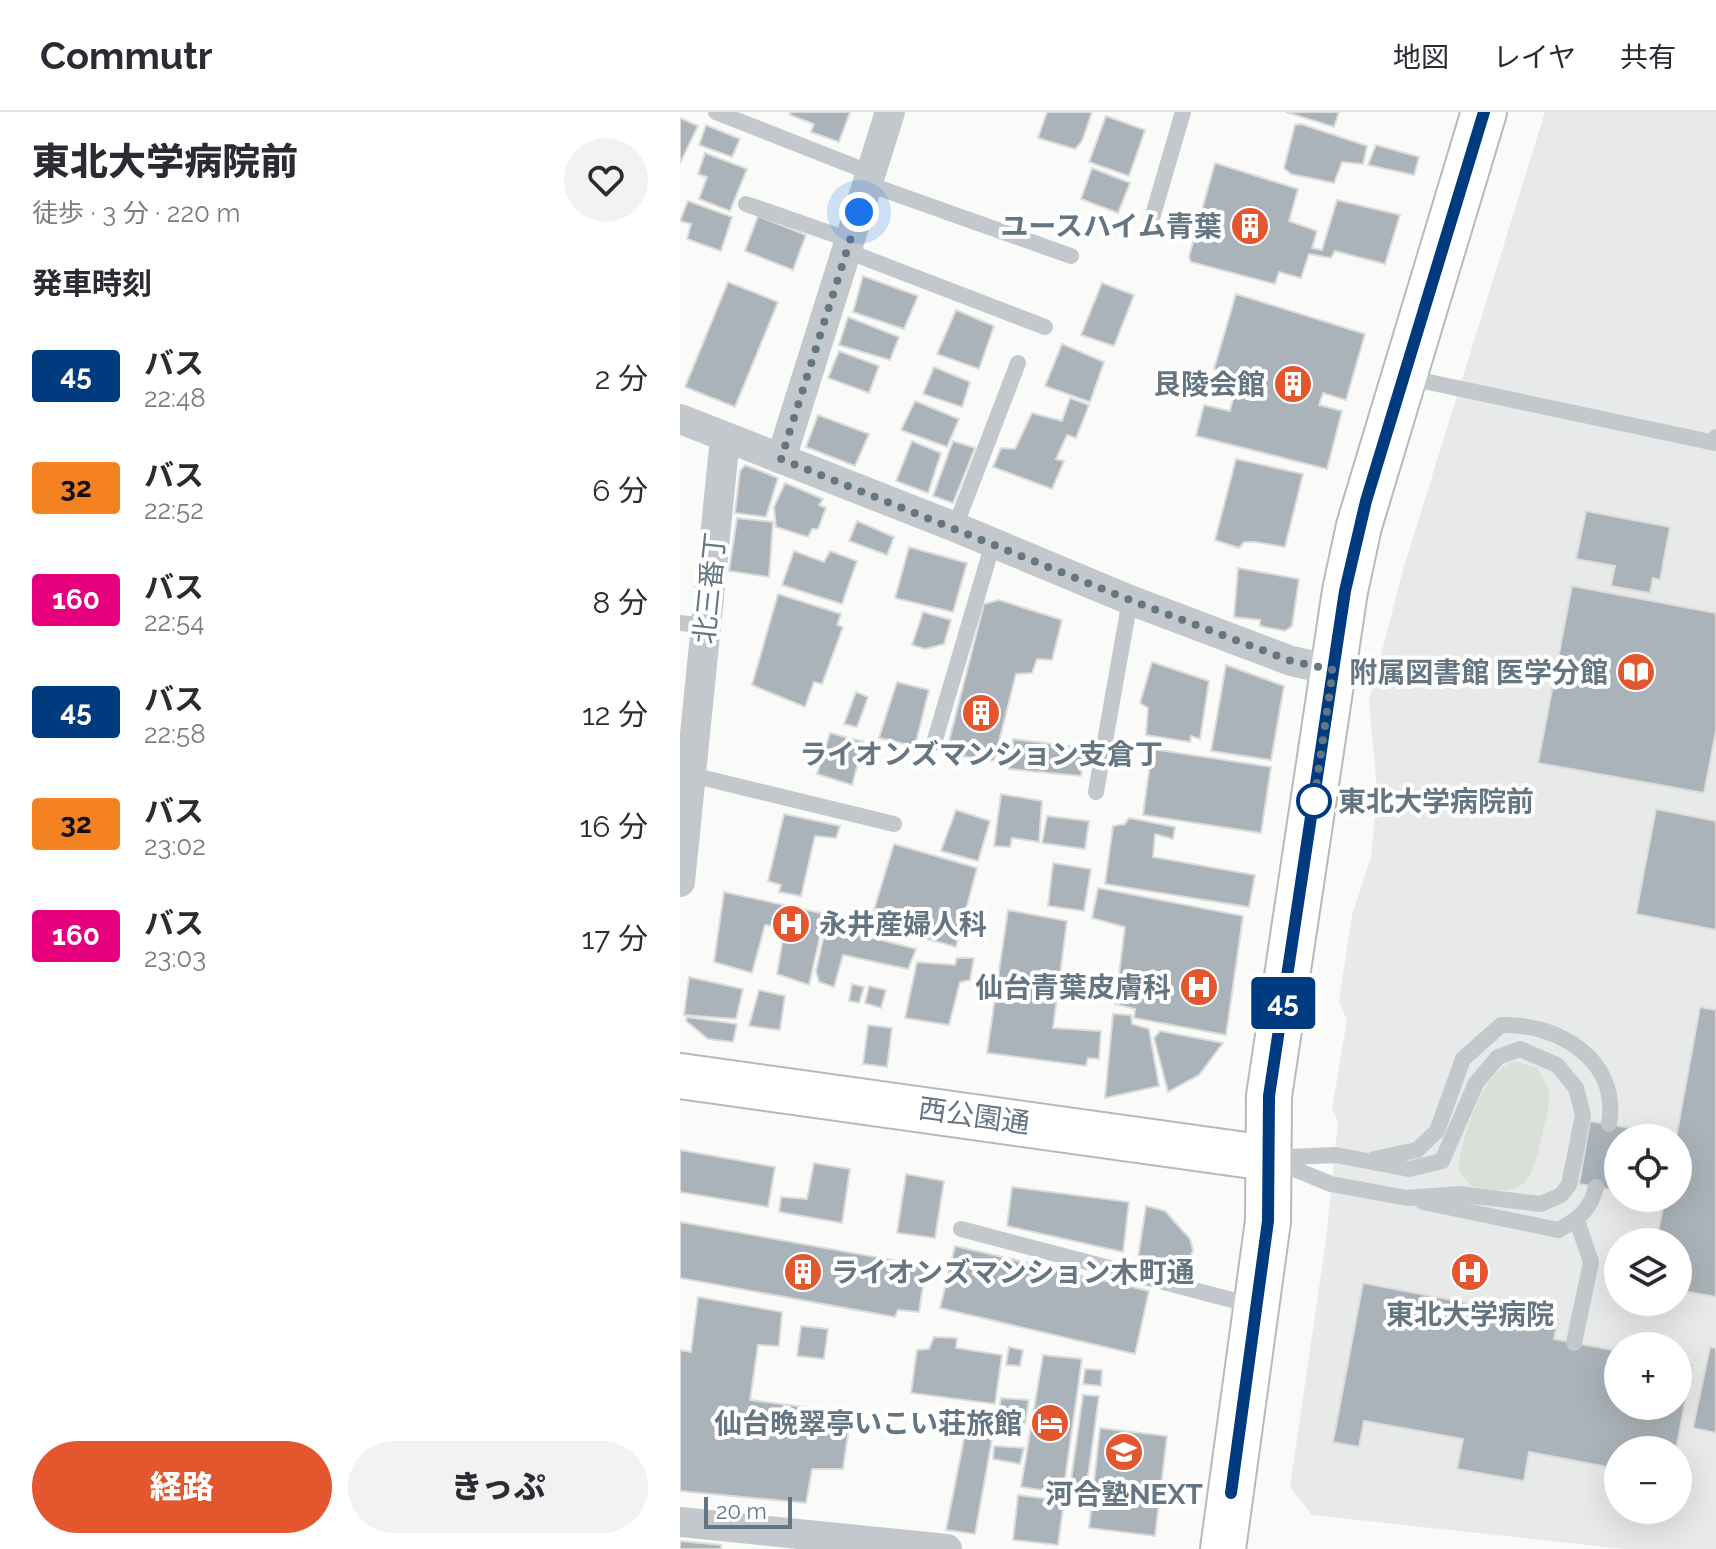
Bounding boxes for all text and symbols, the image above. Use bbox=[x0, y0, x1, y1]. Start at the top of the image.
text: Commutr bbox=[40, 33, 212, 78]
text: 地図 bbox=[1393, 41, 1449, 74]
text: レイヤ bbox=[1493, 41, 1576, 74]
text: 共有 bbox=[1620, 41, 1676, 74]
button: heart bbox=[564, 138, 648, 222]
text: 東北大学病院前 bbox=[32, 139, 298, 184]
your location bbox=[839, 192, 879, 232]
text: 徒歩 · 3 分 · 220 m bbox=[32, 198, 240, 228]
building icon: ユースハイム青葉 bbox=[1229, 205, 1271, 247]
place label: ユースハイム青葉 bbox=[1001, 210, 1222, 243]
text: 発車時刻 bbox=[32, 266, 152, 301]
text: バス bbox=[144, 346, 204, 381]
text: 45 bbox=[60, 359, 92, 392]
text: 2 分 bbox=[595, 361, 648, 396]
building icon: 艮陵会館 bbox=[1272, 363, 1314, 405]
place label: 艮陵会館 bbox=[1153, 368, 1265, 401]
text: 22:48 bbox=[144, 383, 206, 413]
text: バス bbox=[144, 458, 204, 493]
text: 32 bbox=[60, 471, 92, 504]
text: 6 分 bbox=[592, 473, 648, 508]
text: 22:52 bbox=[144, 495, 204, 525]
street label: 北三番丁 bbox=[688, 531, 732, 645]
text: バス bbox=[144, 570, 204, 605]
text: 160 bbox=[52, 583, 100, 616]
text: 8 分 bbox=[593, 585, 648, 620]
text: 22:54 bbox=[144, 607, 204, 637]
library icon: 附属図書館 医学分館 bbox=[1615, 651, 1657, 693]
place label: 附属図書館 医学分館 bbox=[1349, 656, 1608, 689]
text: バス bbox=[144, 682, 204, 717]
building icon: ライオンズマンション支倉丁 bbox=[960, 692, 1002, 734]
text: 45 bbox=[60, 695, 92, 728]
text: 12 分 bbox=[582, 697, 648, 732]
text: 22:58 bbox=[144, 719, 206, 749]
place label: ライオンズマンション支倉丁 bbox=[799, 738, 1163, 771]
marker: 東北大学病院前 bbox=[1297, 784, 1331, 818]
place label: 東北大学病院前 bbox=[1338, 785, 1534, 818]
text: バス bbox=[144, 794, 204, 829]
text: 32 bbox=[60, 807, 92, 840]
text: 16 分 bbox=[579, 809, 648, 844]
text: 23:02 bbox=[144, 831, 206, 861]
hospital icon: 永井産婦人科 bbox=[770, 903, 812, 945]
text: バス bbox=[144, 906, 204, 941]
place label: 永井産婦人科 bbox=[819, 908, 987, 941]
text: 160 bbox=[52, 919, 100, 952]
text: 17 分 bbox=[582, 921, 648, 956]
text: 23:03 bbox=[144, 943, 206, 973]
hospital icon: 仙台青葉皮膚科 bbox=[1178, 966, 1220, 1008]
place label: 仙台青葉皮膚科 bbox=[975, 971, 1171, 1004]
line badge: 45 bbox=[1247, 977, 1319, 1029]
text: 45 bbox=[1267, 986, 1299, 1019]
street label: 西公園通 bbox=[916, 1092, 1032, 1140]
map controls bbox=[1604, 1124, 1692, 1524]
button: locate bbox=[1604, 1124, 1692, 1212]
button: layers bbox=[1604, 1228, 1692, 1316]
building icon: ライオンズマンション木町通 bbox=[782, 1251, 824, 1293]
hospital icon: 東北大学病院 bbox=[1449, 1251, 1491, 1293]
place label: ライオンズマンション木町通 bbox=[831, 1256, 1194, 1289]
place label: 東北大学病院 bbox=[1386, 1298, 1554, 1331]
button: + bbox=[1604, 1332, 1692, 1420]
hotel icon: 仙台晩翠亭いこい荘旅館 bbox=[1029, 1402, 1071, 1444]
place label: 仙台晩翠亭いこい荘旅館 bbox=[714, 1407, 1022, 1440]
school or university icon: 河合塾NEXT bbox=[1103, 1431, 1145, 1473]
button: − bbox=[1604, 1436, 1692, 1524]
button: 経路 bbox=[32, 1441, 332, 1533]
button: きっぷ bbox=[348, 1441, 648, 1533]
place label: 河合塾NEXT bbox=[1045, 1478, 1203, 1511]
scale bar bbox=[704, 1493, 792, 1529]
text: 20 m bbox=[716, 1498, 767, 1524]

